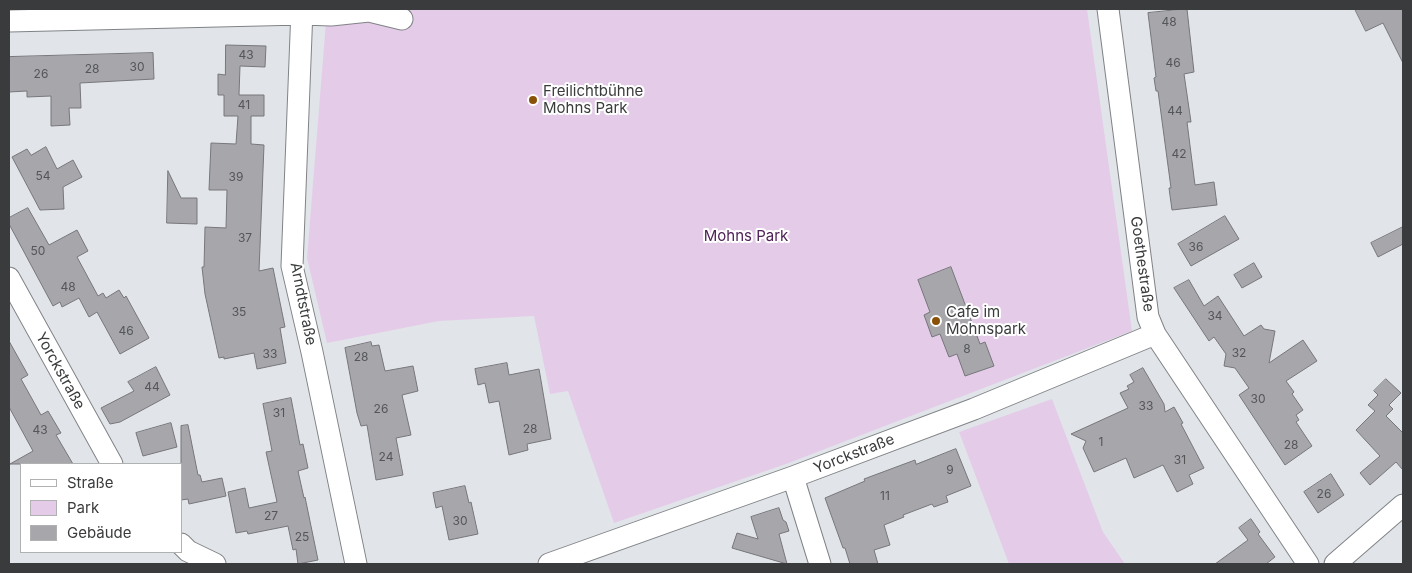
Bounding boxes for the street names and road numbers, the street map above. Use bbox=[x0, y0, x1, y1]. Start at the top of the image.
street label: Goethestraße bbox=[1126, 215, 1158, 313]
street label: Arndtstraße bbox=[286, 261, 320, 347]
street label: Yorckstraße bbox=[31, 329, 89, 413]
street label: Yorckstraße bbox=[811, 430, 897, 478]

